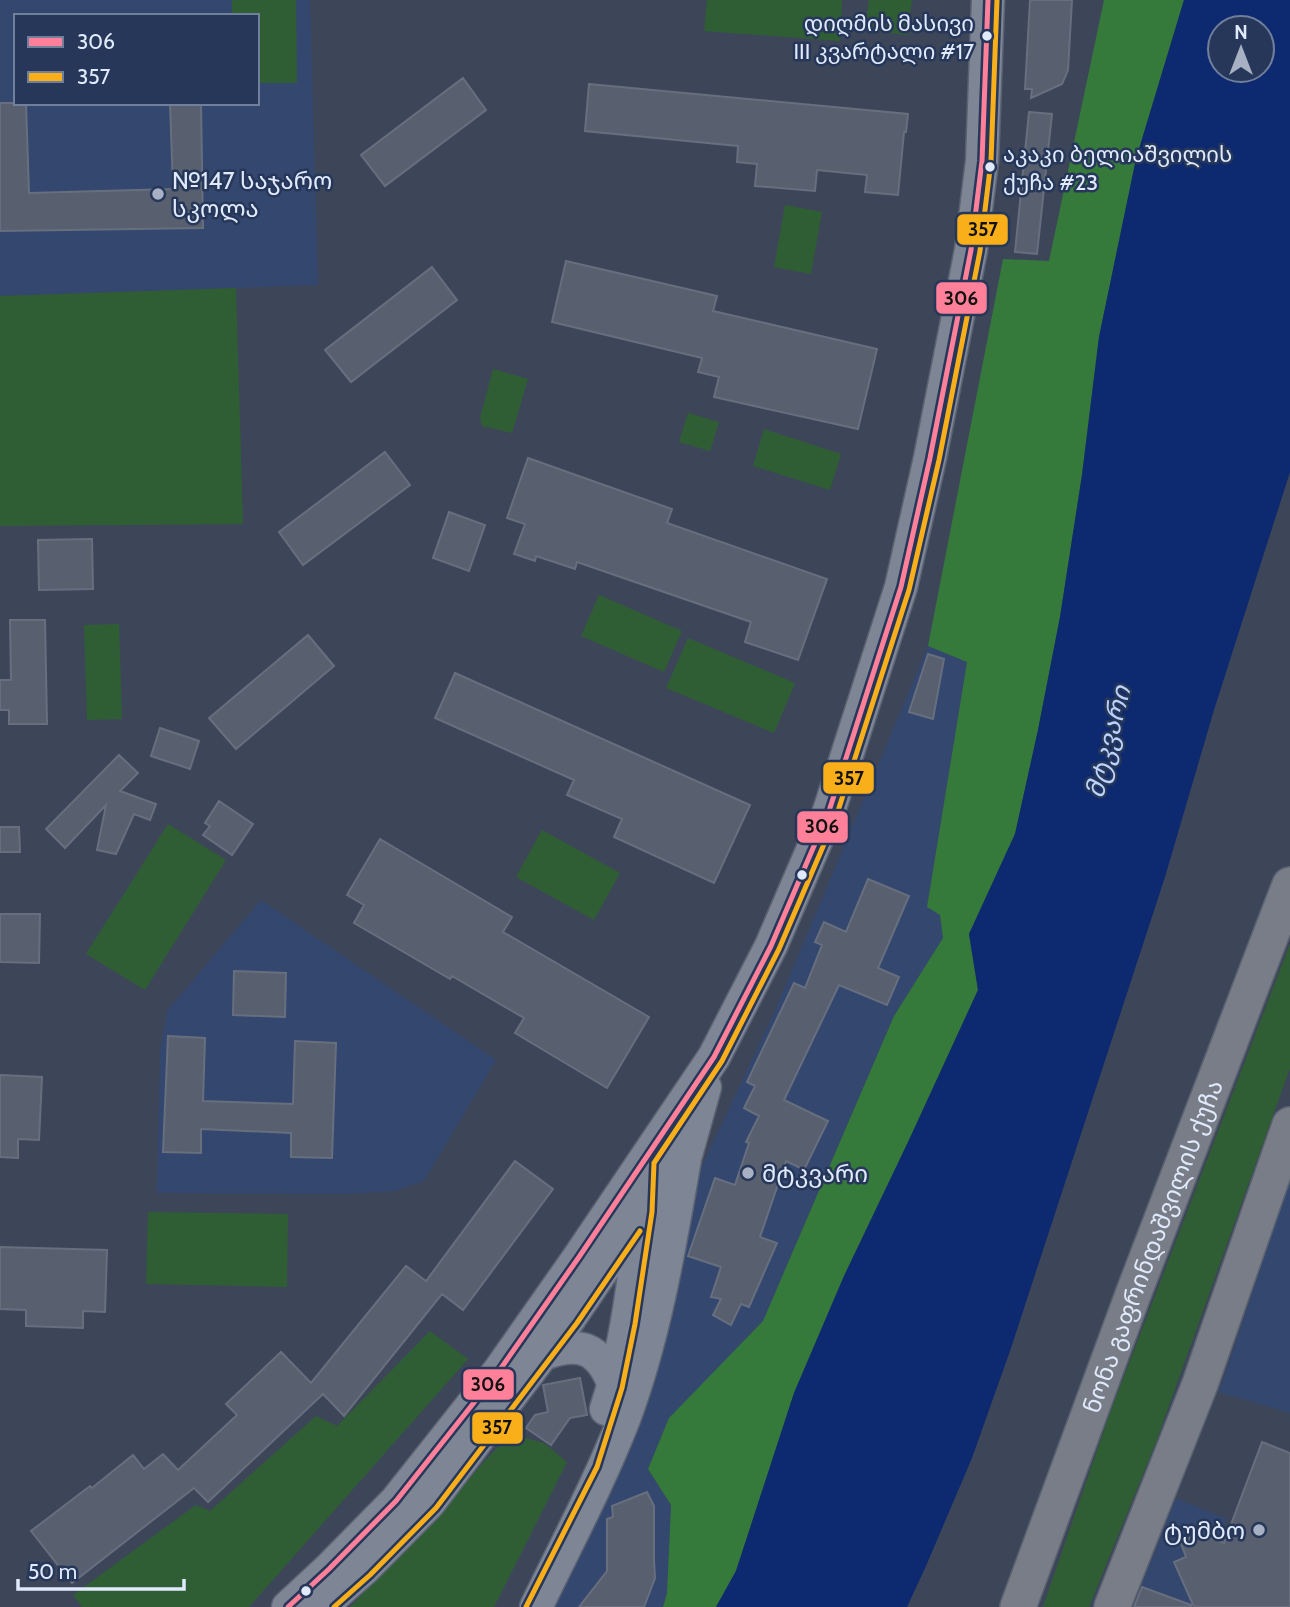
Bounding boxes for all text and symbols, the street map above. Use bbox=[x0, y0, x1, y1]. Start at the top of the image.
place label: დიღმის მასივი III კვარტალი #17 bbox=[793, 10, 974, 65]
legend bbox=[14, 14, 259, 105]
north arrow bbox=[1206, 14, 1276, 84]
text: N bbox=[1234, 21, 1248, 44]
text: 306 bbox=[77, 29, 115, 54]
marker: დიღმის მასივი III კვარტალი #17 bbox=[980, 29, 994, 43]
text: 357 bbox=[77, 64, 111, 89]
place label: აკაკი ბელიაშვილის ქუჩა #23 bbox=[1003, 141, 1232, 196]
marker: აკაკი ბელიაშვილის ქუჩა #23 bbox=[983, 160, 997, 174]
place label: №147 საჯარო სკოლა bbox=[172, 166, 332, 223]
marker: №147 საჯარო სკოლა bbox=[150, 186, 166, 202]
line badge: 357 bbox=[956, 213, 1009, 246]
text: 357 bbox=[968, 218, 998, 241]
line badge: 306 bbox=[935, 281, 988, 315]
text: 306 bbox=[944, 287, 978, 310]
water label: მტკვარი bbox=[1079, 681, 1138, 802]
line badge: 357 bbox=[822, 761, 875, 795]
text: 357 bbox=[834, 767, 864, 790]
line badge: 306 bbox=[796, 810, 849, 844]
text: 306 bbox=[805, 815, 839, 838]
unlabelled marker bbox=[795, 868, 809, 882]
street label: ნონა გაფრინდაშვილის ქუჩა bbox=[1076, 1075, 1229, 1417]
place label: მტკვარი bbox=[762, 1159, 868, 1188]
marker: მტკვარი bbox=[740, 1165, 756, 1181]
line badge: 306 bbox=[462, 1368, 515, 1401]
text: 306 bbox=[471, 1373, 505, 1396]
line badge: 357 bbox=[471, 1411, 524, 1445]
text: 357 bbox=[482, 1416, 512, 1439]
place label: ტუმბო bbox=[1164, 1516, 1245, 1545]
marker: ტუმბო bbox=[1251, 1522, 1267, 1538]
scale bar bbox=[18, 1548, 184, 1592]
text: 50 m bbox=[28, 1559, 77, 1584]
unlabelled marker bbox=[299, 1584, 313, 1598]

